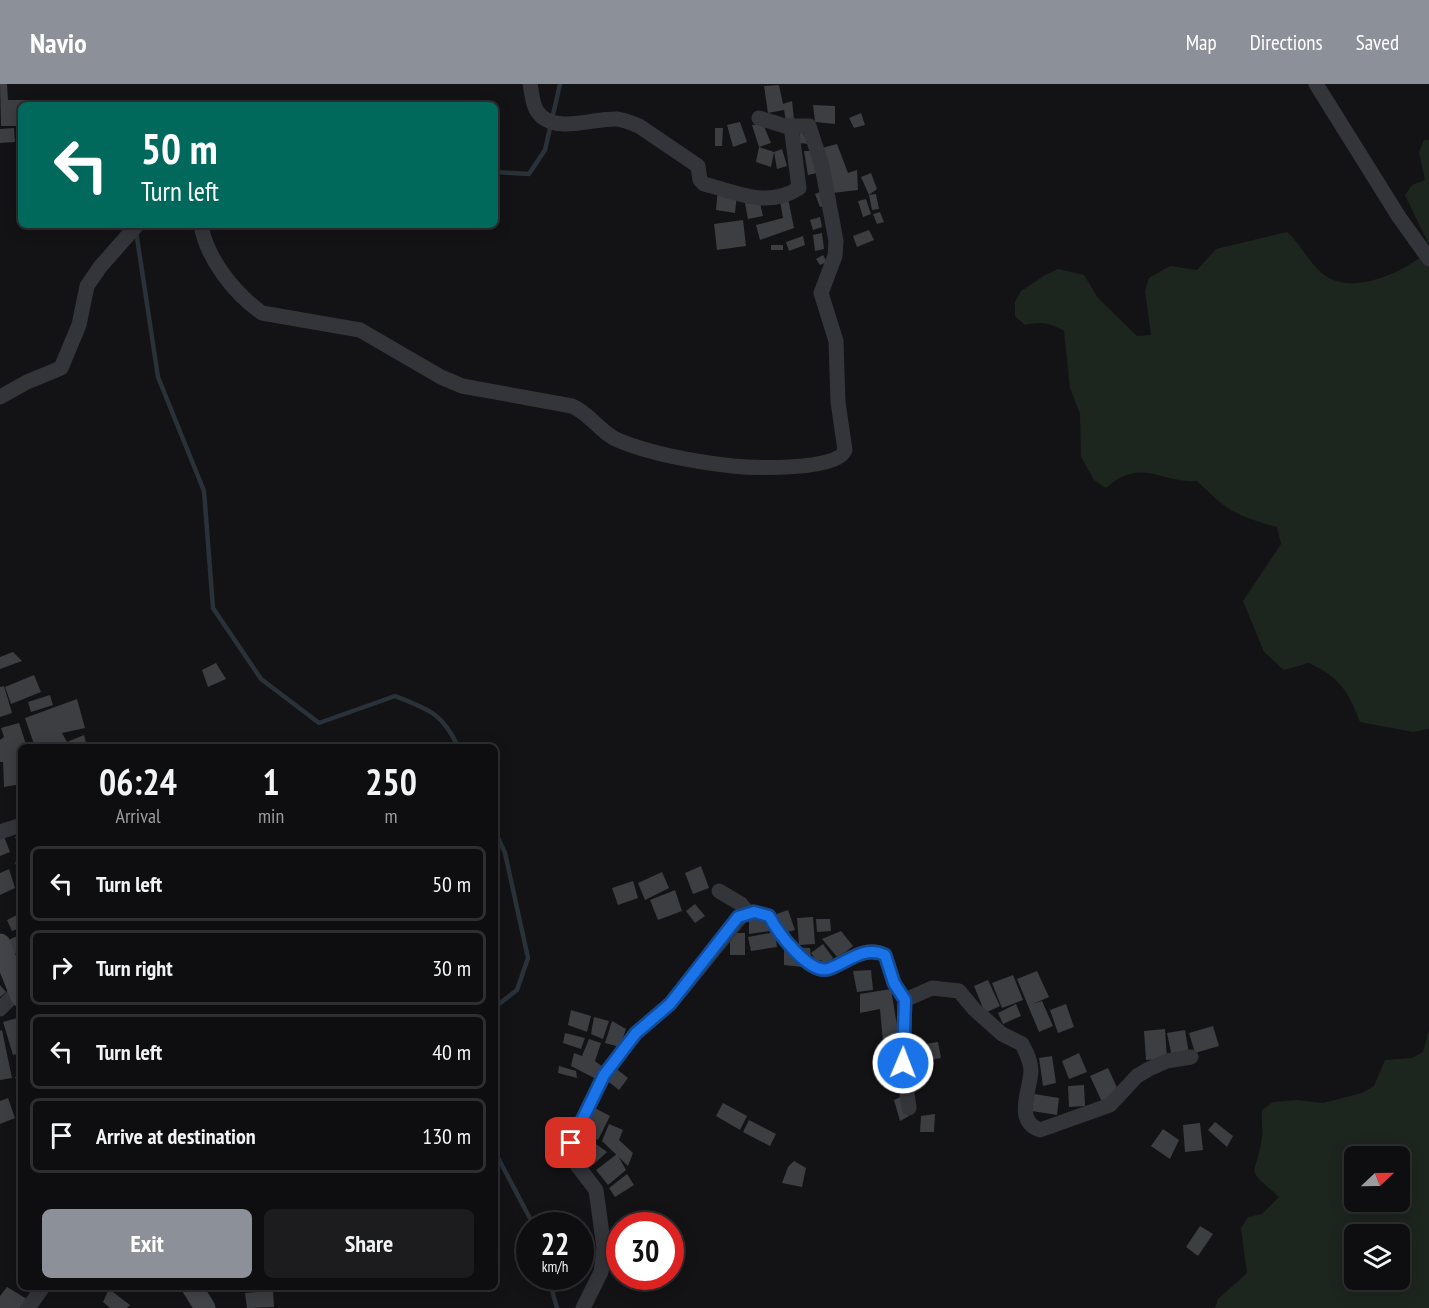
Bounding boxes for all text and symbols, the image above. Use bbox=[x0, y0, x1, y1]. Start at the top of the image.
text: Navio bbox=[30, 24, 87, 61]
text: Map bbox=[1186, 29, 1217, 56]
text: Directions bbox=[1250, 29, 1323, 56]
text: Saved bbox=[1356, 29, 1399, 56]
text: 50 m bbox=[141, 121, 218, 176]
icon: left bbox=[42, 126, 120, 204]
text: Turn left bbox=[141, 174, 219, 208]
text: 06:24 bbox=[99, 758, 177, 805]
text: 1 bbox=[262, 758, 280, 805]
text: 250 bbox=[365, 758, 417, 805]
text: Arrival bbox=[115, 803, 161, 829]
text: min bbox=[258, 803, 284, 829]
text: m bbox=[385, 803, 398, 829]
icon: left bbox=[45, 867, 78, 900]
text: Turn left bbox=[96, 870, 162, 898]
text: 50 m bbox=[432, 870, 471, 898]
icon: right bbox=[45, 951, 78, 984]
text: Turn right bbox=[96, 954, 173, 982]
text: 30 m bbox=[432, 954, 471, 982]
position arrow bbox=[871, 1031, 935, 1095]
icon: left bbox=[45, 1035, 78, 1068]
text: Turn left bbox=[96, 1038, 162, 1066]
text: 40 m bbox=[432, 1038, 471, 1066]
pin bbox=[545, 1117, 596, 1168]
icon: arrive bbox=[45, 1119, 78, 1152]
text: Arrive at destination bbox=[96, 1122, 256, 1150]
text: 130 m bbox=[422, 1122, 471, 1150]
icon: arrive bbox=[554, 1126, 587, 1159]
north arrow bbox=[1344, 1146, 1410, 1212]
map controls bbox=[1344, 1146, 1410, 1290]
button: Exit bbox=[42, 1209, 252, 1278]
button: Share bbox=[264, 1209, 474, 1278]
speed limit sign: 30 bbox=[606, 1212, 684, 1290]
text: 22 bbox=[541, 1224, 569, 1263]
button: layers bbox=[1344, 1224, 1410, 1290]
text: km/h bbox=[542, 1257, 568, 1276]

